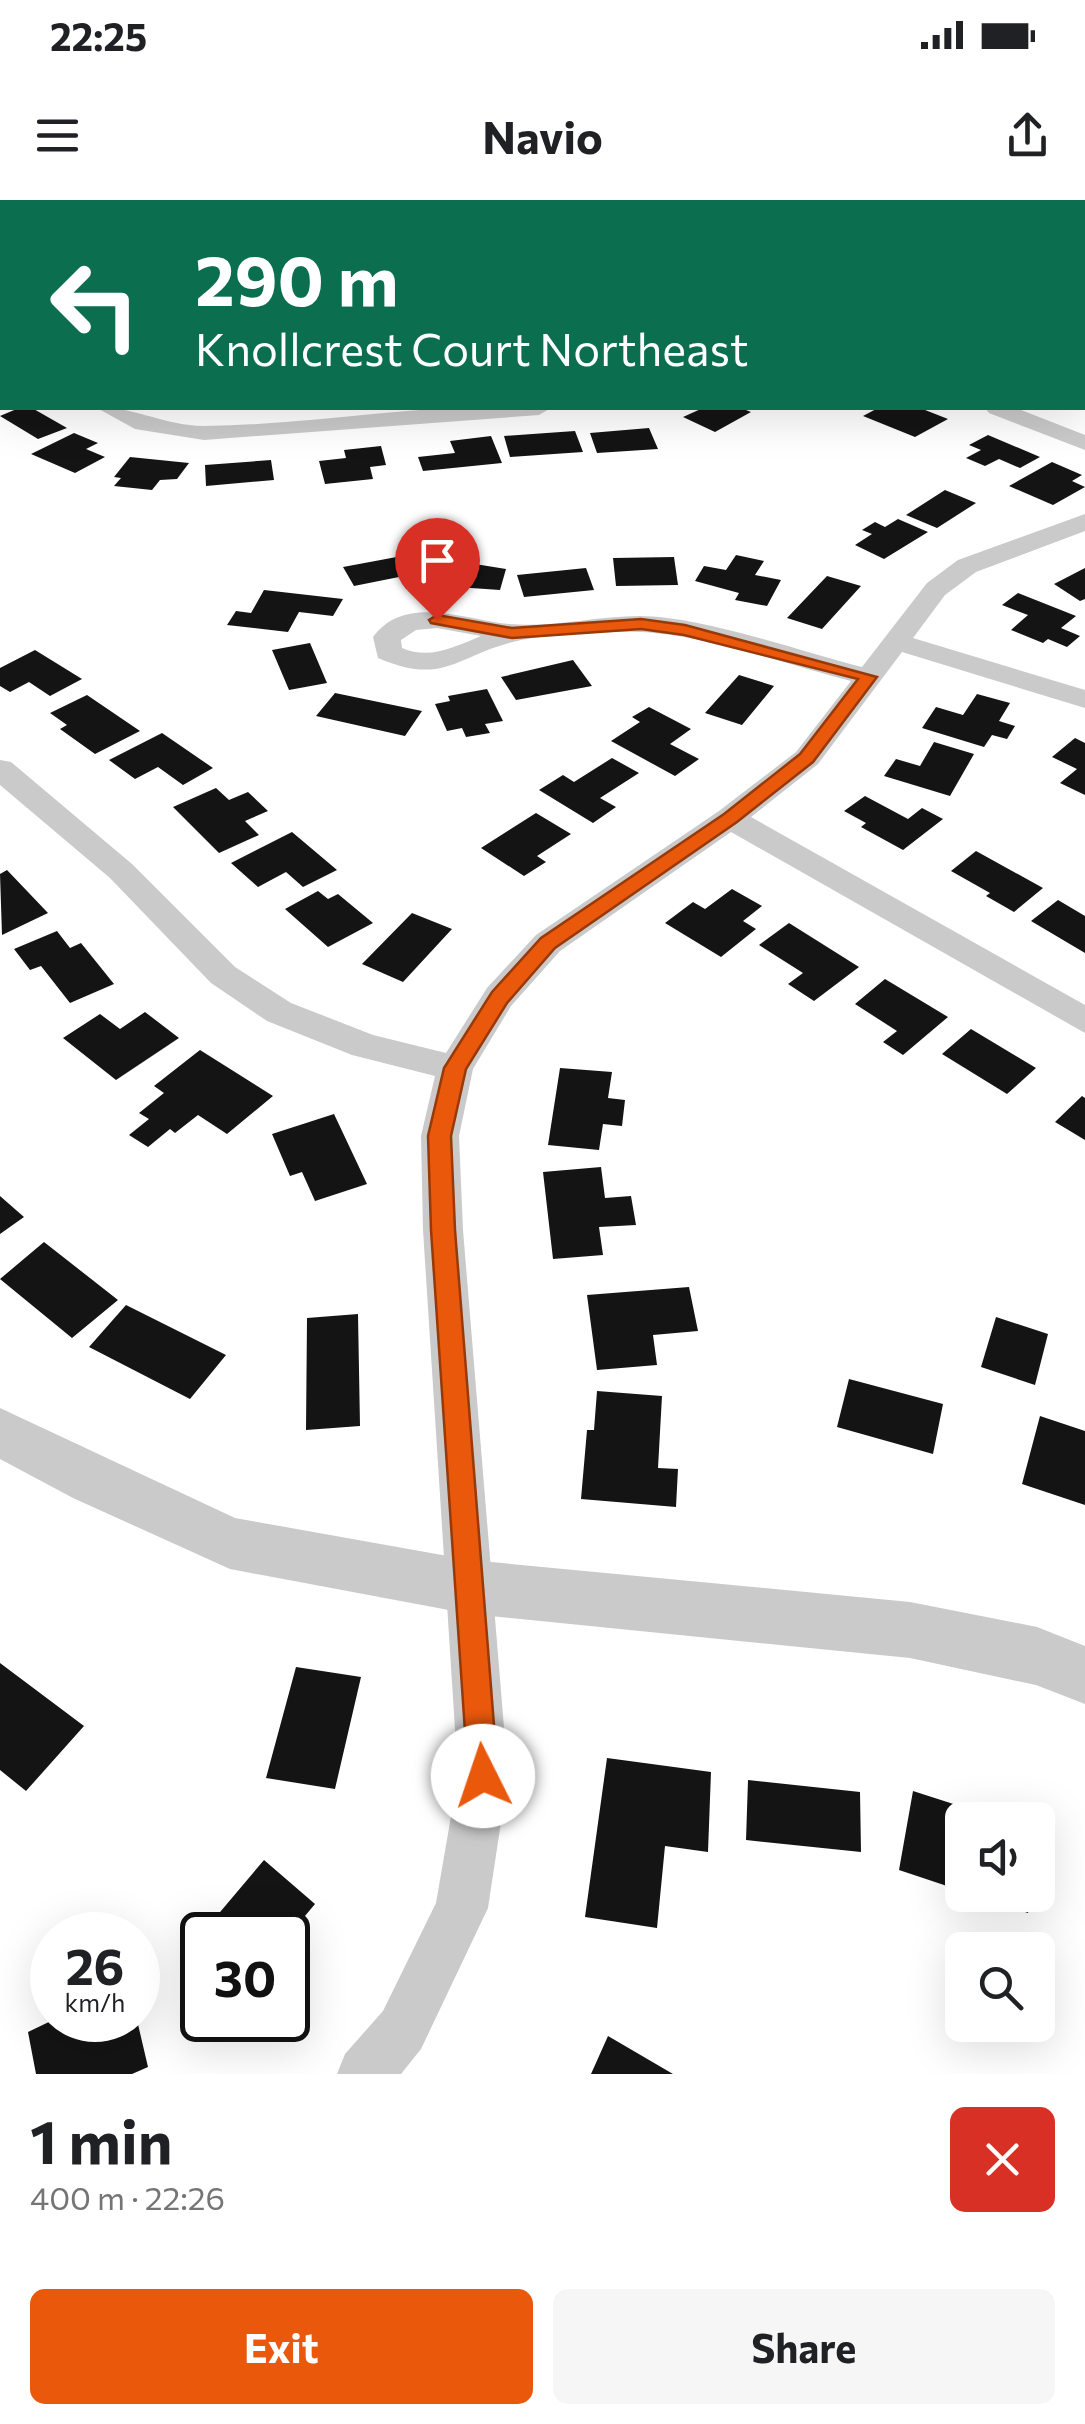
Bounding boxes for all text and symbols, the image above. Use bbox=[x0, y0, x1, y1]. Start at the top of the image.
text: 22:25 bbox=[50, 12, 147, 59]
icon: menu bbox=[30, 108, 85, 163]
text: Navio bbox=[482, 108, 603, 163]
icon: share bbox=[1000, 108, 1055, 163]
text: 290 m bbox=[195, 235, 399, 320]
icon: left bbox=[30, 240, 160, 370]
text: Knollcrest Court Northeast bbox=[195, 320, 748, 375]
pin bbox=[395, 518, 480, 621]
icon: arrive bbox=[410, 533, 465, 588]
position arrow bbox=[431, 1724, 535, 1828]
map controls bbox=[945, 1802, 1055, 2042]
button: sound bbox=[945, 1802, 1055, 1912]
speed limit sign: 30 bbox=[180, 1912, 310, 2042]
button: search bbox=[945, 1932, 1055, 2042]
text: 26 bbox=[65, 1934, 124, 1995]
text: km/h bbox=[65, 1987, 125, 2017]
text: 1 min bbox=[30, 2103, 172, 2176]
button: close bbox=[950, 2107, 1055, 2212]
text: 400 m · 22:26 bbox=[30, 2177, 225, 2217]
button: Exit bbox=[30, 2289, 533, 2404]
button: Share bbox=[553, 2289, 1055, 2404]

